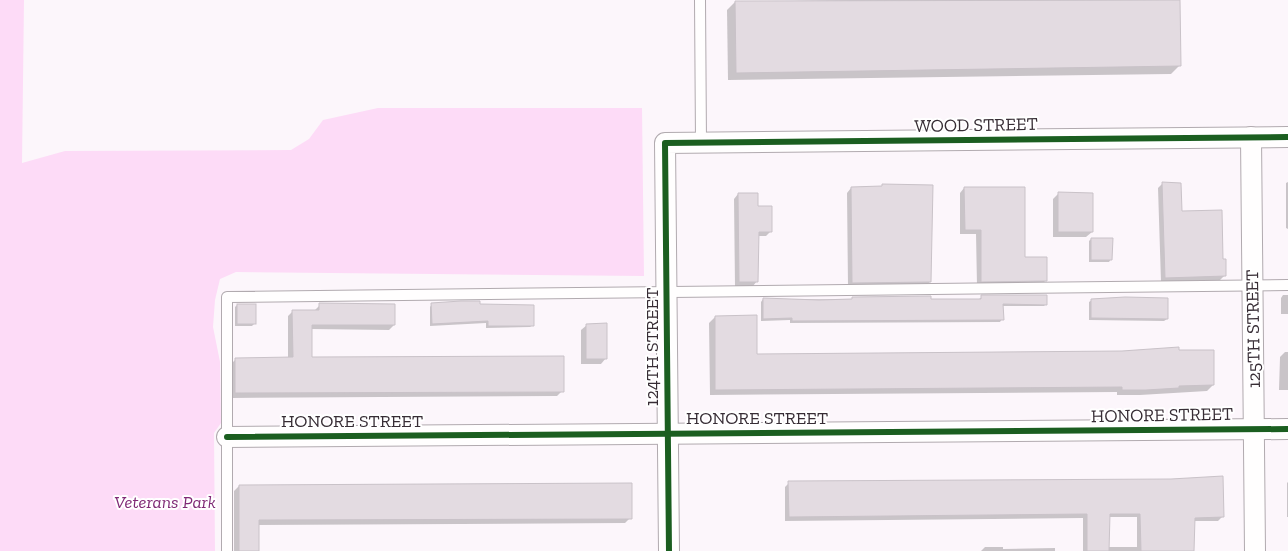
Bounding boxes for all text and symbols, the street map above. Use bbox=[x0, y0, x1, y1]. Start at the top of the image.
street label: WOOD STREET bbox=[914, 113, 1038, 137]
street label: 125TH STREET bbox=[1241, 270, 1265, 388]
street label: 124TH STREET bbox=[641, 288, 663, 406]
street label: HONORE STREET bbox=[1091, 403, 1233, 427]
street label: HONORE STREET bbox=[686, 407, 828, 429]
street label: HONORE STREET bbox=[281, 410, 423, 432]
park label: Veterans Park bbox=[114, 491, 216, 513]

